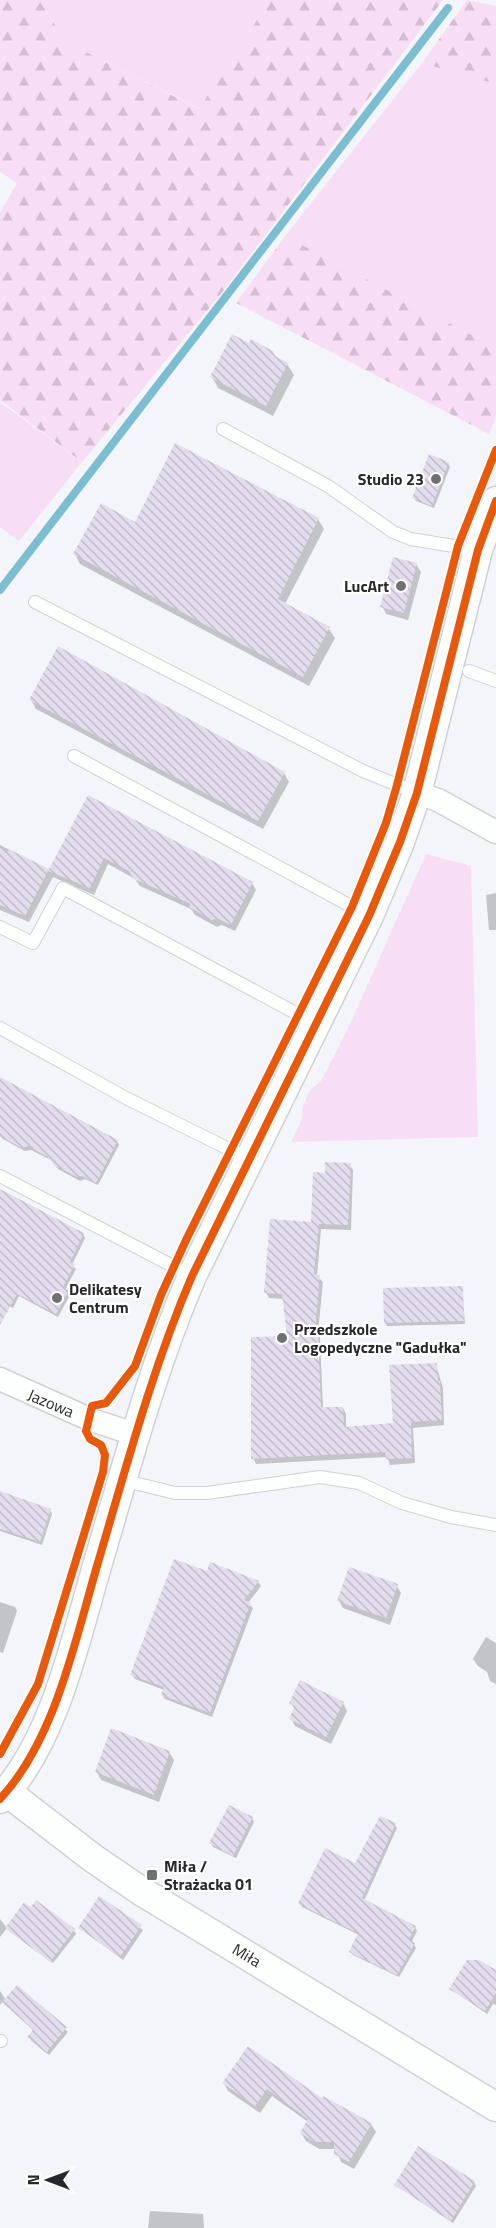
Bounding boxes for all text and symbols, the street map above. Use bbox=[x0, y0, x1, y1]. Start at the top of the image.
place label: Studio 23 bbox=[358, 467, 424, 491]
marker: Studio 23 bbox=[429, 472, 443, 486]
place label: LucArt bbox=[344, 574, 389, 598]
marker: LucArt bbox=[394, 579, 408, 593]
place label: Delikatesy Centrum bbox=[69, 1277, 142, 1319]
marker: Delikatesy Centrum bbox=[50, 1291, 64, 1305]
place label: Przedszkole Logopedyczne "Gadułka" bbox=[294, 1317, 467, 1359]
marker: Przedszkole Logopedyczne "Gadułka" bbox=[275, 1331, 289, 1345]
street label: Jazowa bbox=[24, 1383, 78, 1423]
place label: Miła / Strażacka 01 bbox=[164, 1854, 253, 1896]
marker: Miła / Strażacka 01 bbox=[145, 1868, 159, 1882]
street label: Miła bbox=[228, 1937, 266, 1973]
north arrow bbox=[18, 2150, 78, 2210]
text: N bbox=[21, 2174, 45, 2186]

